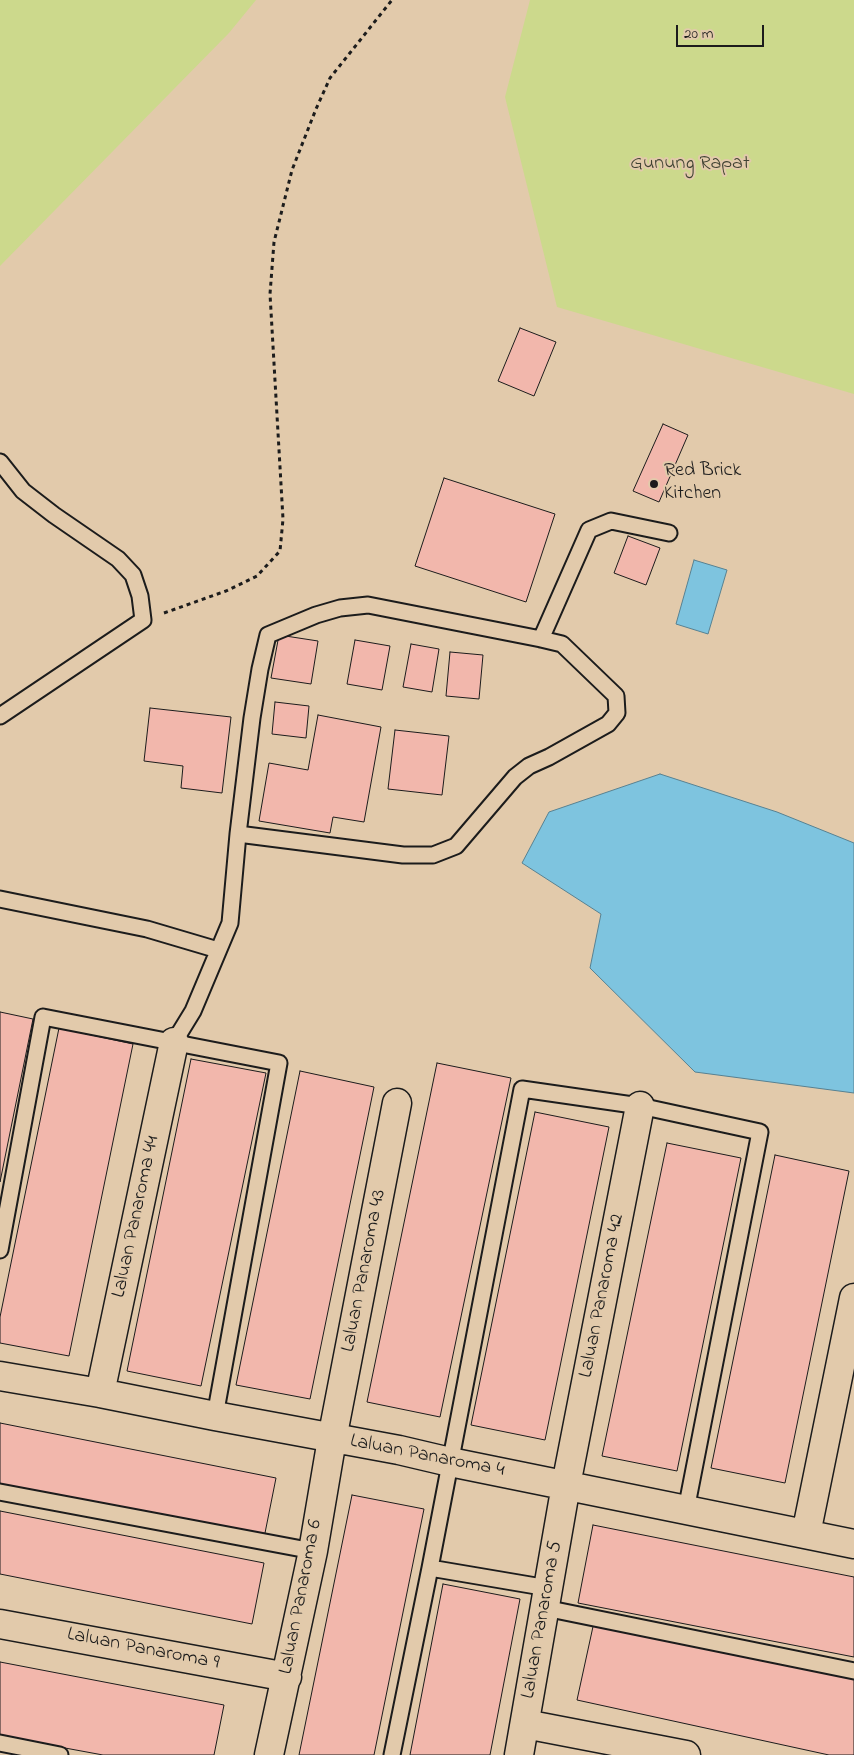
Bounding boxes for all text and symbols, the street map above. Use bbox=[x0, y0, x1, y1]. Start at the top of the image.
scale bar bbox=[679, 15, 766, 47]
text: 20 m bbox=[684, 23, 713, 45]
park label: Gunung Rapat bbox=[630, 153, 750, 177]
place label: Red Brick Kitchen bbox=[664, 460, 741, 507]
marker: Red Brick Kitchen bbox=[648, 478, 660, 490]
street label: Laluan Panaroma 44 bbox=[108, 1134, 166, 1300]
street label: Laluan Panaroma 43 bbox=[337, 1188, 393, 1354]
street label: Laluan Panaroma 42 bbox=[575, 1212, 631, 1380]
street label: Laluan Panaroma 4 bbox=[348, 1430, 506, 1484]
street label: Laluan Panaroma 6 bbox=[275, 1518, 329, 1676]
street label: Laluan Panaroma 5 bbox=[517, 1539, 569, 1701]
street label: Laluan Panaroma 9 bbox=[65, 1623, 221, 1677]

